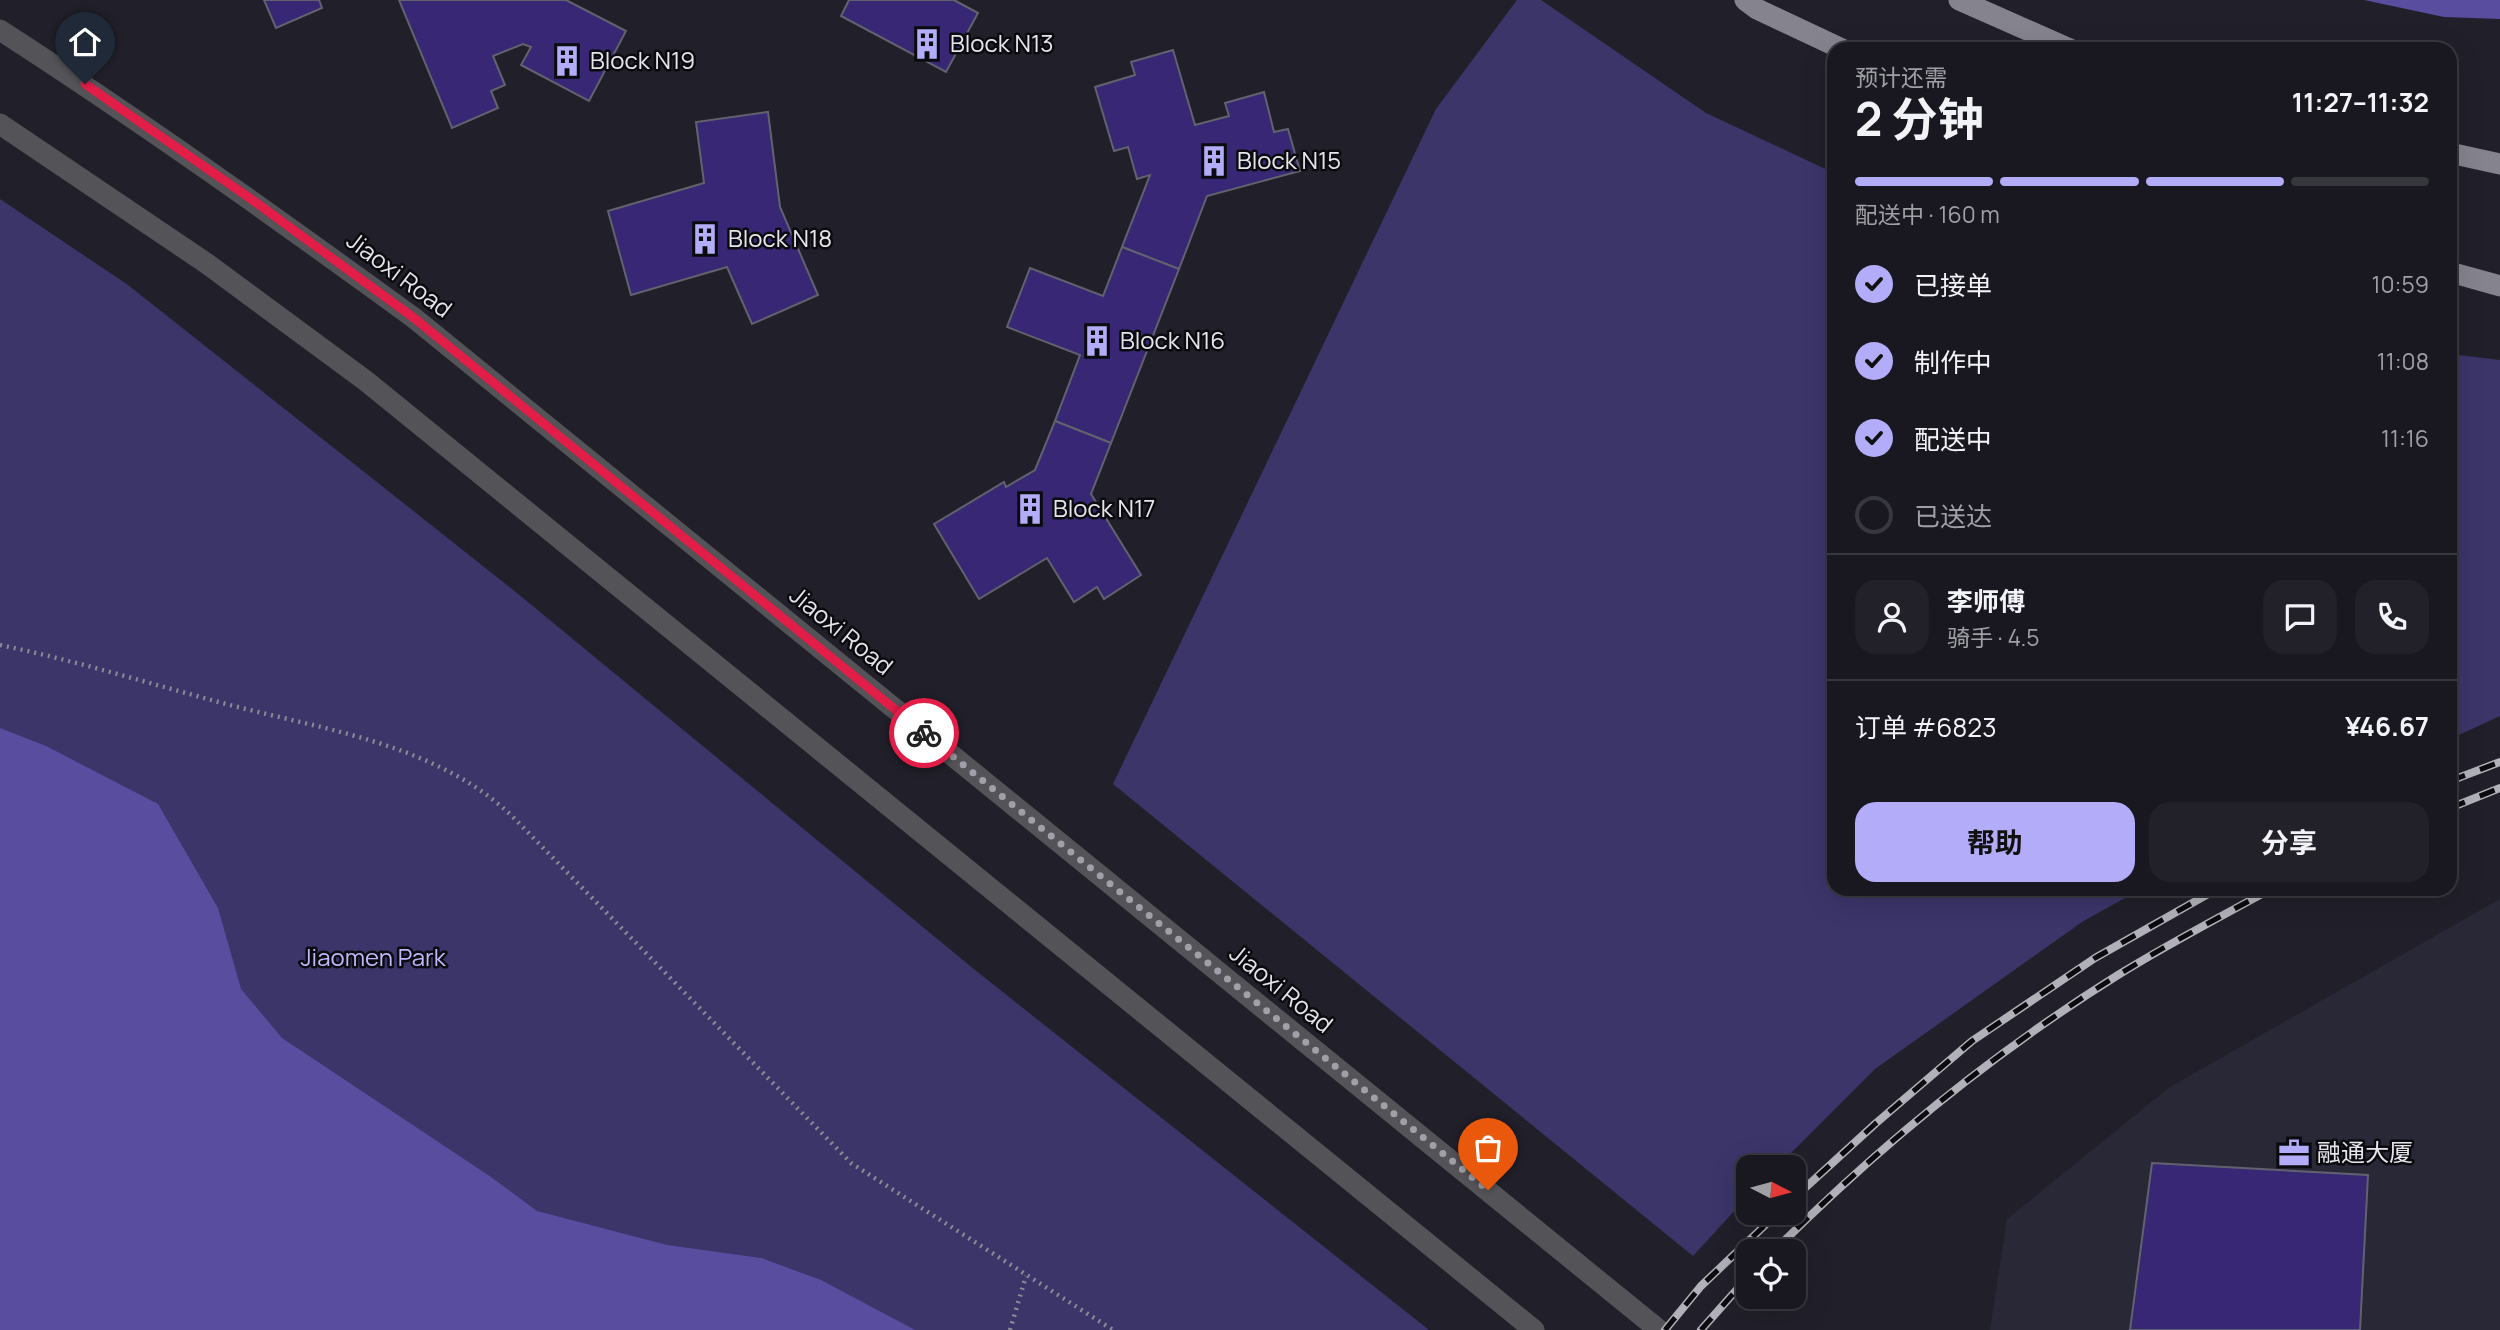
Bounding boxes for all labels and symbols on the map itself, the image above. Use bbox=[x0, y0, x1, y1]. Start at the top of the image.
pin bbox=[55, 12.0, 115, 84]
place label: Block N13 bbox=[950, 26, 1054, 59]
building icon: Block N13 bbox=[910, 27, 944, 61]
place label: Block N19 bbox=[590, 43, 695, 76]
building icon: Block N19 bbox=[550, 44, 584, 78]
place label: Block N15 bbox=[1237, 143, 1341, 176]
building icon: Block N15 bbox=[1197, 144, 1231, 178]
place label: Block N18 bbox=[728, 221, 832, 254]
building icon: Block N18 bbox=[688, 222, 722, 256]
street label: Jiaoxi Road bbox=[340, 223, 459, 324]
place label: Block N16 bbox=[1120, 323, 1225, 356]
building icon: Block N16 bbox=[1080, 324, 1114, 358]
place label: Block N17 bbox=[1053, 491, 1155, 524]
building icon: Block N17 bbox=[1013, 492, 1047, 526]
street label: Jiaoxi Road bbox=[783, 578, 900, 682]
courier bbox=[889, 698, 959, 768]
street label: Jiaoxi Road bbox=[1223, 936, 1340, 1040]
park label: Jiaomen Park bbox=[300, 940, 447, 973]
pin bbox=[1458, 1118, 1518, 1190]
place label: 融通大厦 bbox=[2317, 1135, 2413, 1168]
office icon: 融通大厦 bbox=[2277, 1136, 2311, 1170]
north arrow bbox=[1736, 1155, 1806, 1225]

